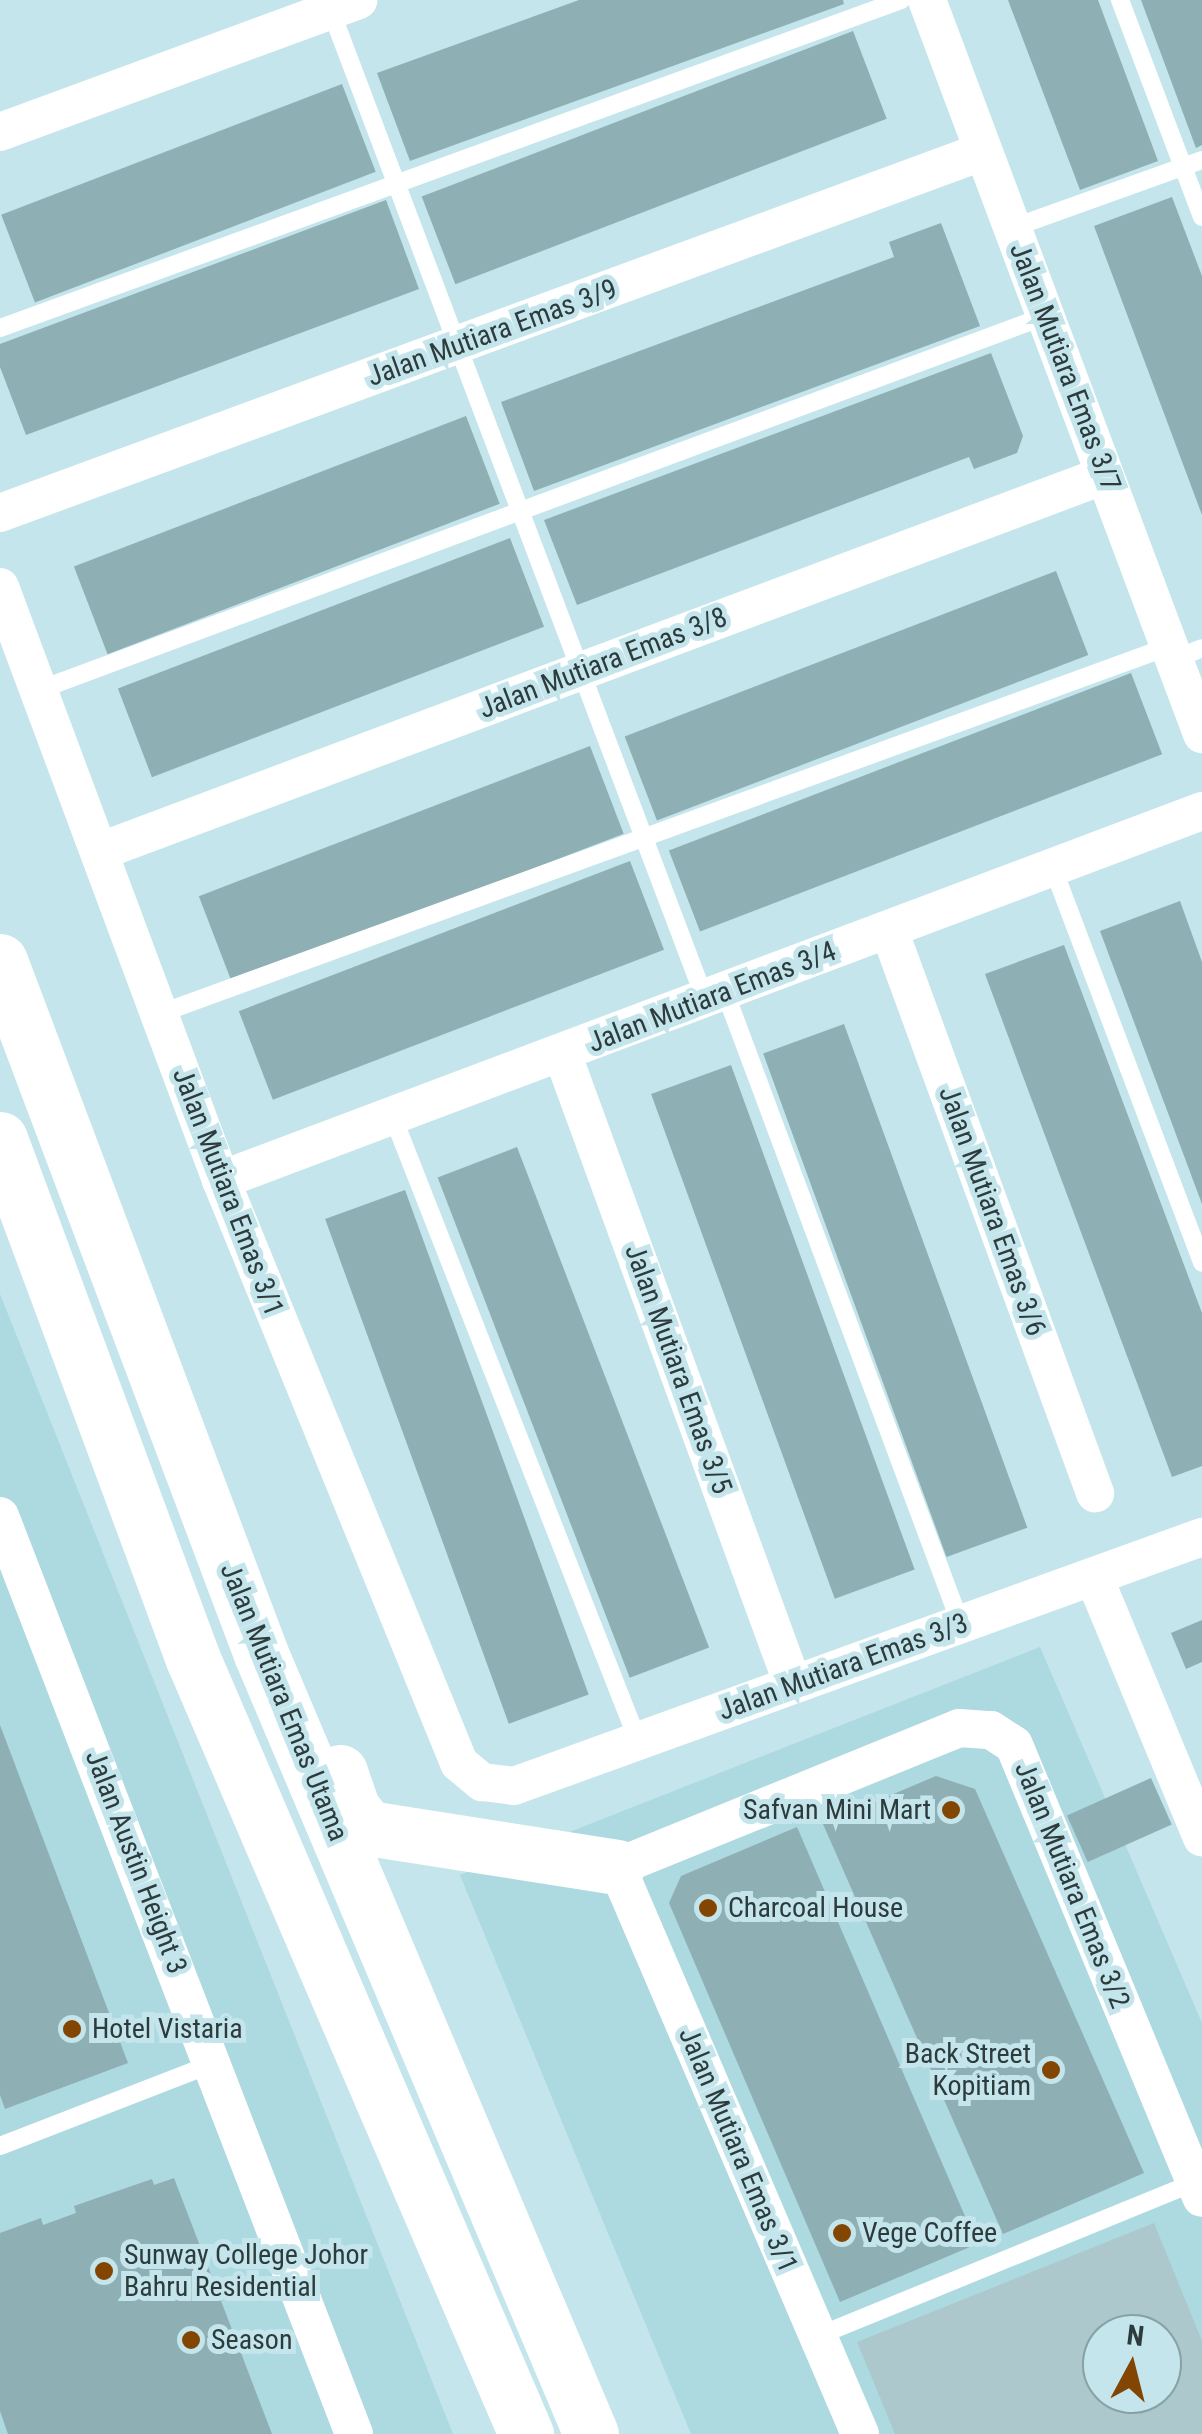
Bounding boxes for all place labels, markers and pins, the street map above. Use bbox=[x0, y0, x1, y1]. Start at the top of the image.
place label: Safvan Mini Mart bbox=[743, 1793, 931, 1827]
marker: Safvan Mini Mart bbox=[940, 1799, 962, 1821]
place label: Charcoal House bbox=[728, 1891, 903, 1925]
marker: Charcoal House bbox=[697, 1897, 719, 1919]
place label: Hotel Vistaria bbox=[92, 2012, 243, 2046]
marker: Hotel Vistaria bbox=[61, 2018, 83, 2040]
place label: Back Street Kopitiam bbox=[905, 2037, 1031, 2103]
marker: Back Street Kopitiam bbox=[1040, 2059, 1062, 2081]
place label: Vege Coffee bbox=[862, 2216, 997, 2250]
marker: Vege Coffee bbox=[831, 2222, 853, 2244]
place label: Sunway College Johor Bahru Residential bbox=[124, 2238, 368, 2304]
marker: Sunway College Johor Bahru Residential bbox=[93, 2260, 115, 2282]
place label: Season bbox=[211, 2323, 292, 2357]
marker: Season bbox=[180, 2329, 202, 2351]

